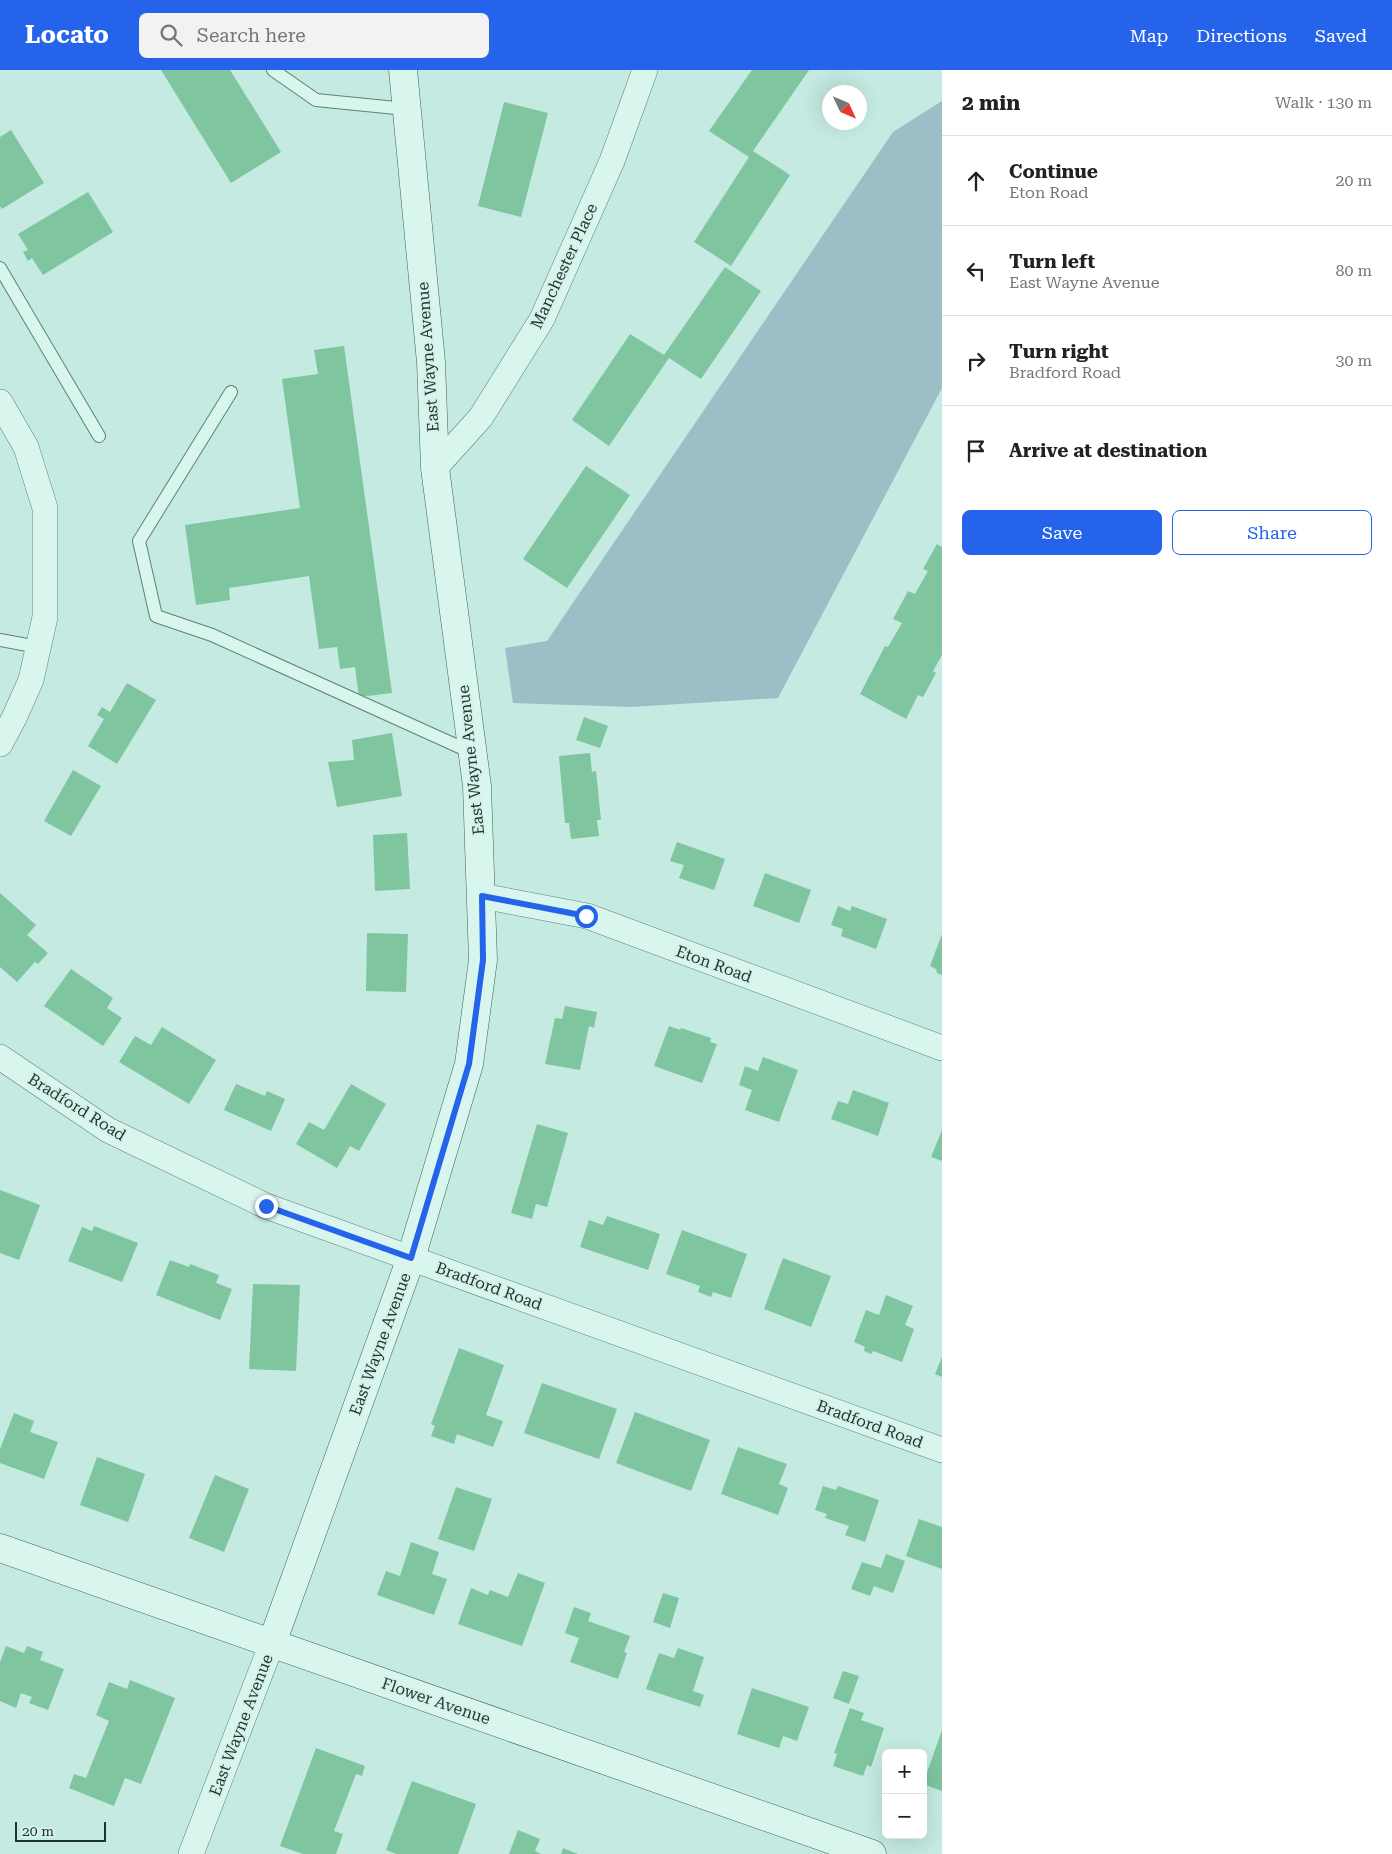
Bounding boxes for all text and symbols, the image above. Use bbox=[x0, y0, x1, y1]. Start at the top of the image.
search box bbox=[139, 13, 489, 58]
text: Locato bbox=[25, 21, 109, 49]
icon: search bbox=[157, 21, 185, 49]
text: Search here bbox=[197, 24, 306, 47]
text: Map bbox=[1130, 25, 1168, 46]
text: Directions bbox=[1196, 25, 1287, 46]
text: Saved bbox=[1315, 25, 1367, 46]
north arrow bbox=[822, 85, 867, 130]
text: 2 min bbox=[962, 91, 1020, 115]
text: Walk · 130 m bbox=[1275, 93, 1372, 112]
text: Continue bbox=[1009, 160, 1098, 183]
icon: ahead bbox=[962, 167, 990, 195]
text: 20 m bbox=[1335, 171, 1372, 190]
text: Eton Road bbox=[1009, 183, 1089, 202]
street label: Manchester Place bbox=[527, 200, 602, 332]
text: Turn left bbox=[1009, 250, 1095, 273]
icon: left bbox=[962, 257, 990, 285]
text: 80 m bbox=[1335, 261, 1372, 280]
text: East Wayne Avenue bbox=[1009, 273, 1159, 292]
street label: East Wayne Avenue bbox=[413, 281, 443, 433]
text: Turn right bbox=[1009, 340, 1109, 363]
icon: right bbox=[962, 347, 990, 375]
text: 30 m bbox=[1335, 351, 1372, 370]
text: Bradford Road bbox=[1009, 363, 1121, 382]
icon: arrive bbox=[962, 437, 990, 465]
text: Arrive at destination bbox=[1009, 439, 1207, 462]
button: Save bbox=[962, 510, 1162, 555]
button: Share bbox=[1172, 510, 1372, 555]
street label: East Wayne Avenue bbox=[454, 684, 488, 836]
route start bbox=[575, 905, 598, 928]
street label: Eton Road bbox=[673, 941, 755, 987]
street label: Bradford Road bbox=[25, 1069, 129, 1145]
route end bbox=[255, 1195, 278, 1218]
street label: Bradford Road bbox=[433, 1258, 545, 1314]
street label: East Wayne Avenue bbox=[345, 1270, 415, 1418]
street label: Bradford Road bbox=[814, 1396, 926, 1452]
street label: East Wayne Avenue bbox=[205, 1651, 277, 1799]
street label: Flower Avenue bbox=[379, 1674, 493, 1729]
map controls bbox=[882, 1749, 927, 1839]
button: + bbox=[882, 1749, 927, 1794]
button: − bbox=[882, 1794, 927, 1839]
scale bar bbox=[15, 1819, 106, 1842]
text: 20 m bbox=[22, 1823, 54, 1839]

